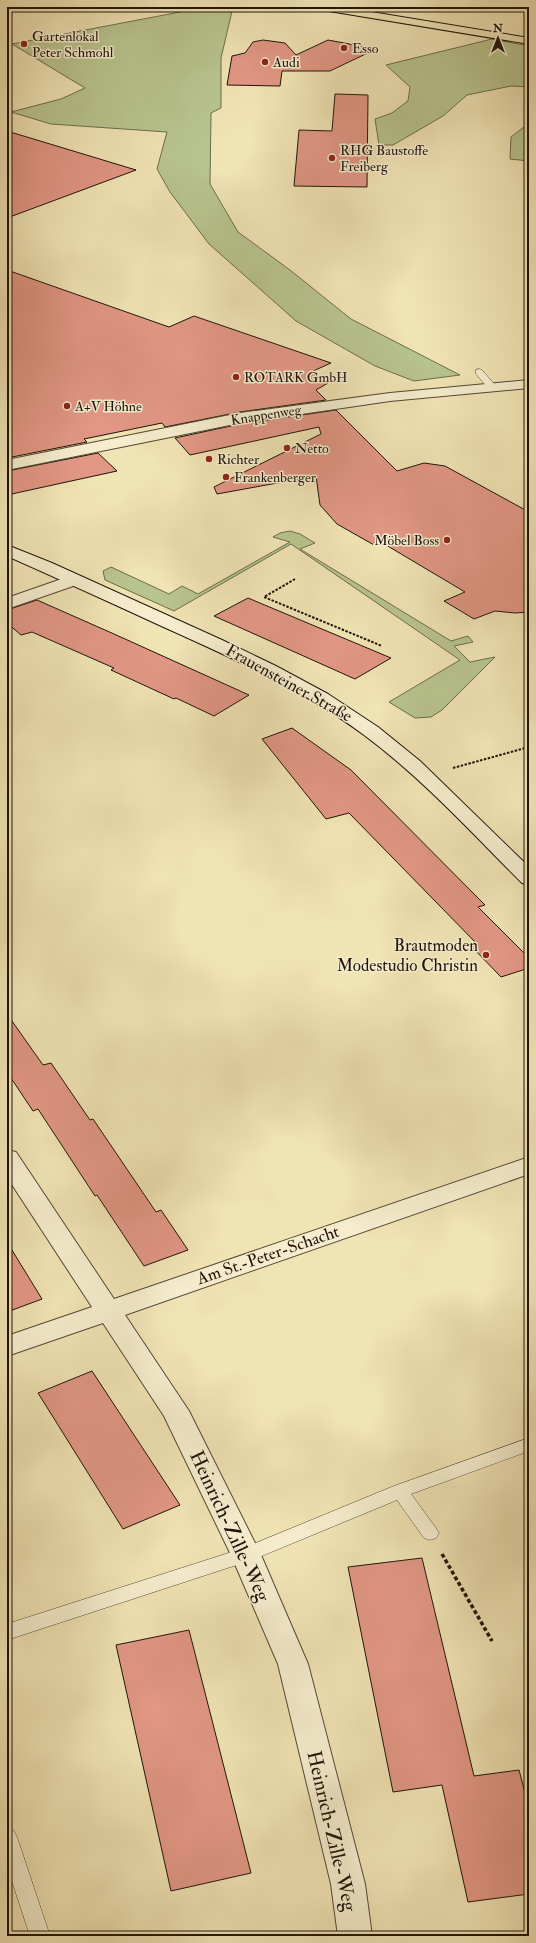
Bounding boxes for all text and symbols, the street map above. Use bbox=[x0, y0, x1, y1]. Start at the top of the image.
north arrow bbox=[478, 18, 518, 58]
text: N bbox=[492, 22, 504, 35]
place label: Gartenlokal Peter Schmohl bbox=[32, 28, 114, 61]
marker: Gartenlokal Peter Schmohl bbox=[19, 39, 29, 49]
place label: Esso bbox=[352, 40, 379, 57]
marker: Esso bbox=[339, 43, 349, 53]
place label: Audi bbox=[272, 54, 300, 71]
marker: Audi bbox=[260, 57, 270, 67]
place label: RHG Baustoffe Freiberg bbox=[340, 142, 428, 175]
marker: RHG Baustoffe Freiberg bbox=[327, 153, 337, 163]
place label: ROTARK GmbH bbox=[244, 369, 347, 386]
marker: ROTARK GmbH bbox=[231, 372, 241, 382]
place label: A+V Höhne bbox=[74, 398, 142, 415]
marker: A+V Höhne bbox=[62, 401, 72, 411]
street label: Knappenweg bbox=[230, 401, 304, 430]
place label: Netto bbox=[295, 440, 329, 457]
marker: Netto bbox=[282, 443, 292, 453]
place label: Richter bbox=[217, 451, 260, 468]
marker: Richter bbox=[204, 454, 214, 464]
place label: Frankenberger bbox=[234, 469, 317, 486]
marker: Frankenberger bbox=[221, 472, 231, 482]
place label: Möbel Boss bbox=[374, 532, 439, 549]
marker: Möbel Boss bbox=[442, 535, 452, 545]
street label: Frauensteiner Straße bbox=[222, 640, 356, 726]
place label: Brautmoden Modestudio Christin bbox=[337, 935, 478, 976]
marker: Brautmoden Modestudio Christin bbox=[481, 950, 491, 960]
street label: Am St.-Peter-Schacht bbox=[193, 1221, 342, 1290]
street label: Heinrich-Zille-Weg bbox=[184, 1446, 276, 1607]
street label: Heinrich-Zille-Weg bbox=[301, 1748, 363, 1915]

